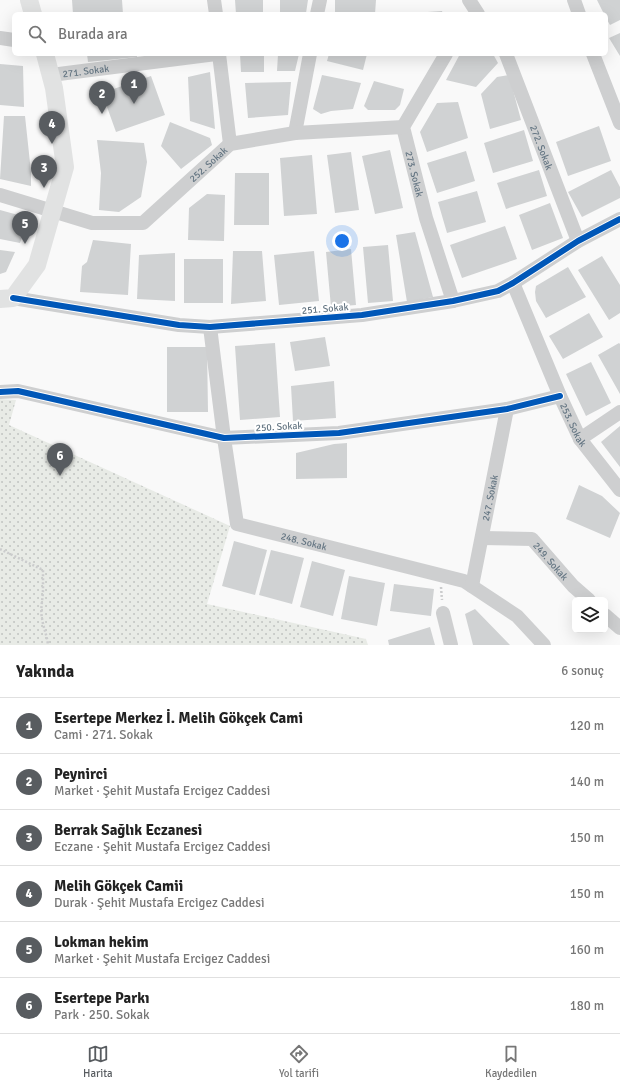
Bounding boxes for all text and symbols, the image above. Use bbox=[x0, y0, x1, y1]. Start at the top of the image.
search box bbox=[12, 12, 608, 56]
icon: search bbox=[26, 23, 48, 45]
text: Burada ara bbox=[58, 25, 128, 43]
street label: 271. Sokak bbox=[62, 63, 110, 80]
pin: 1 bbox=[121, 71, 147, 104]
pin: 2 bbox=[89, 81, 115, 114]
pin: 4 bbox=[39, 111, 65, 144]
street label: 272. Sokak bbox=[527, 124, 555, 172]
street label: 252. Sokak bbox=[187, 144, 230, 185]
street label: 273. Sokak bbox=[402, 150, 425, 198]
pin: 3 bbox=[31, 155, 57, 188]
pin: 5 bbox=[12, 211, 38, 244]
your location bbox=[332, 231, 352, 251]
street label: 251. Sokak bbox=[301, 301, 349, 317]
street label: 253. Sokak bbox=[557, 401, 589, 449]
street label: 250. Sokak bbox=[255, 420, 303, 434]
pin: 6 bbox=[47, 443, 73, 476]
street label: 247. Sokak bbox=[480, 474, 501, 522]
street label: 248. Sokak bbox=[280, 530, 328, 553]
street label: 249. Sokak bbox=[530, 540, 570, 583]
map controls bbox=[572, 597, 608, 633]
button: layers bbox=[572, 597, 608, 633]
text: Yakında bbox=[16, 661, 74, 682]
text: 6 sonuç bbox=[561, 663, 604, 679]
text: Esertepe Merkez İ. Melih Gökçek Cami bbox=[54, 709, 303, 727]
text: 1 bbox=[25, 718, 33, 734]
text: 120 m bbox=[570, 718, 604, 734]
text: Cami · 271. Sokak bbox=[54, 727, 153, 743]
text: Peynirci bbox=[54, 765, 107, 783]
text: 2 bbox=[25, 774, 33, 790]
text: 140 m bbox=[570, 774, 604, 790]
text: Market · Şehit Mustafa Ercigez Caddesi bbox=[54, 783, 270, 799]
text: Berrak Sağlık Eczanesi bbox=[54, 821, 202, 839]
text: 3 bbox=[25, 830, 33, 846]
text: 150 m bbox=[570, 830, 604, 846]
text: Eczane · Şehit Mustafa Ercigez Caddesi bbox=[54, 839, 270, 855]
text: Melih Gökçek Camii bbox=[54, 877, 183, 895]
text: 4 bbox=[25, 886, 33, 902]
text: 150 m bbox=[570, 886, 604, 902]
text: Durak · Şehit Mustafa Ercigez Caddesi bbox=[54, 895, 264, 911]
text: Lokman hekim bbox=[54, 933, 149, 951]
text: 5 bbox=[25, 942, 33, 958]
text: 160 m bbox=[570, 942, 604, 958]
text: Market · Şehit Mustafa Ercigez Caddesi bbox=[54, 951, 270, 967]
text: Esertepe Parkı bbox=[54, 989, 149, 1007]
text: 6 bbox=[25, 998, 33, 1014]
text: 180 m bbox=[570, 998, 604, 1014]
text: Park · 250. Sokak bbox=[54, 1007, 150, 1023]
tab: Harita bbox=[83, 1043, 113, 1080]
tab: Yol tarifi bbox=[279, 1043, 319, 1080]
tab: Kaydedilen bbox=[485, 1043, 537, 1080]

